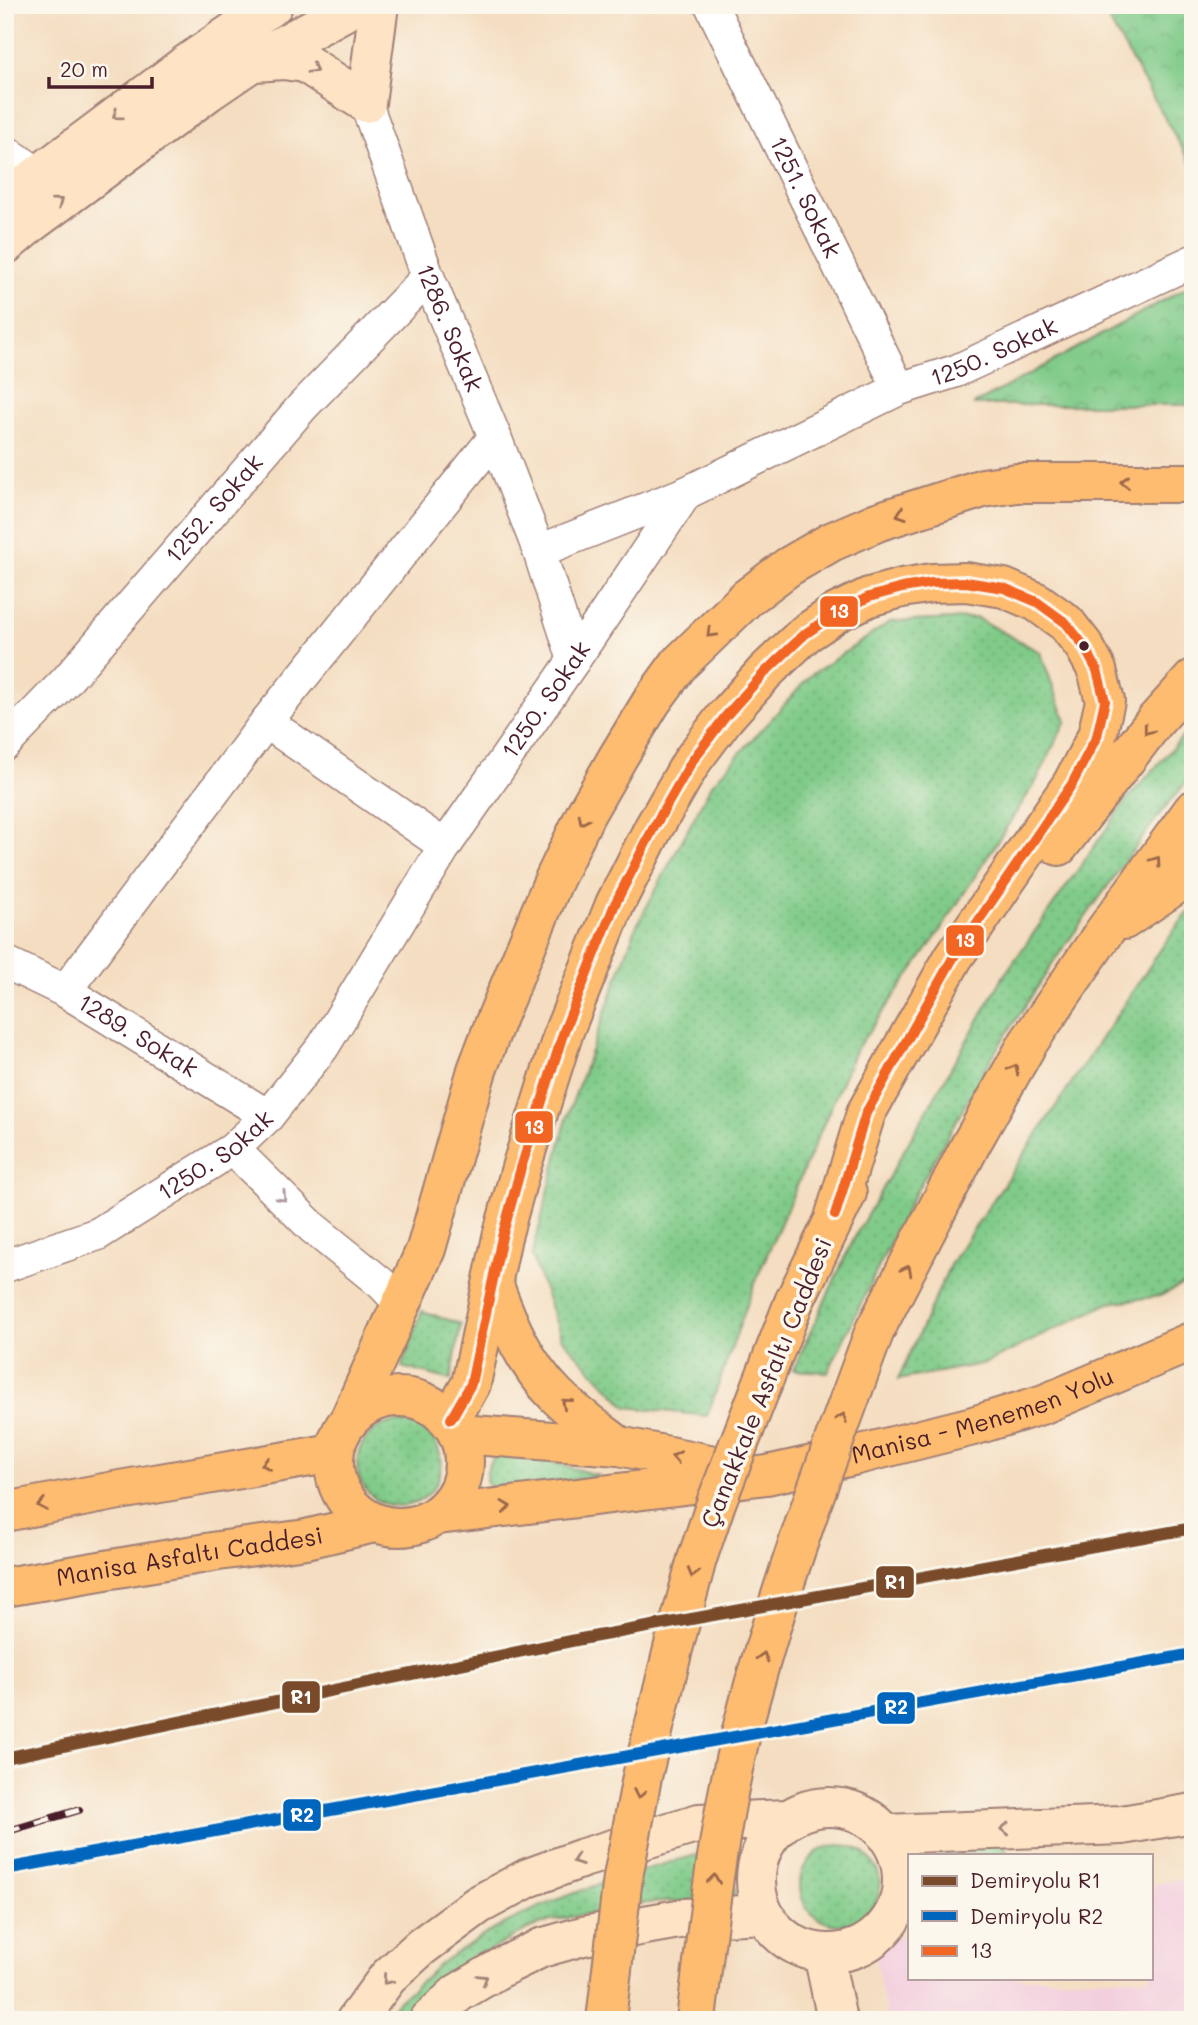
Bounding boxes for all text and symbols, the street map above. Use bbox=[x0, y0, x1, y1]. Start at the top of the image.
scale bar bbox=[49, 46, 152, 90]
text: 20 m bbox=[60, 55, 108, 82]
one-way arrow bbox=[305, 60, 318, 73]
one-way arrow bbox=[112, 107, 125, 119]
street label: 1251. Sokak bbox=[764, 131, 849, 263]
one-way arrow bbox=[51, 198, 63, 210]
street label: 1286. Sokak bbox=[411, 259, 491, 396]
street label: 1250. Sokak bbox=[926, 309, 1062, 392]
street label: 1252. Sokak bbox=[158, 447, 269, 569]
one-way arrow bbox=[1119, 475, 1130, 490]
one-way arrow bbox=[896, 506, 908, 520]
line badge: 13 bbox=[819, 595, 859, 628]
text: 13 bbox=[829, 598, 849, 623]
one-way arrow bbox=[706, 625, 719, 638]
street label: 1250. Sokak bbox=[494, 635, 596, 764]
unlabelled marker bbox=[1077, 639, 1091, 653]
one-way arrow bbox=[1143, 722, 1156, 735]
one-way arrow bbox=[578, 813, 592, 825]
one-way arrow bbox=[1147, 856, 1160, 869]
line badge: 13 bbox=[945, 924, 985, 957]
text: 13 bbox=[955, 927, 975, 952]
street label: 1289. Sokak bbox=[73, 986, 204, 1083]
one-way arrow bbox=[1006, 1064, 1019, 1076]
street label: 1250. Sokak bbox=[151, 1102, 279, 1207]
line badge: 13 bbox=[514, 1110, 554, 1144]
text: 13 bbox=[524, 1114, 544, 1139]
one-way arrow bbox=[274, 1189, 287, 1202]
street label: Çanakkale Asfaltı Caddesi bbox=[693, 1233, 838, 1532]
one-way arrow bbox=[898, 1264, 912, 1277]
street label: Manisa - Menemen Yolu bbox=[848, 1359, 1118, 1470]
one-way arrow bbox=[561, 1399, 574, 1411]
one-way arrow bbox=[834, 1413, 848, 1425]
one-way arrow bbox=[670, 1450, 682, 1465]
one-way arrow bbox=[260, 1456, 272, 1471]
one-way arrow bbox=[36, 1496, 48, 1511]
one-way arrow bbox=[500, 1499, 512, 1514]
street label: Manisa Asfaltı Caddesi bbox=[53, 1519, 326, 1592]
line badge: R1 bbox=[875, 1565, 915, 1599]
one-way arrow bbox=[687, 1567, 701, 1579]
text: R1 bbox=[884, 1569, 906, 1594]
one-way arrow bbox=[754, 1651, 769, 1663]
line badge: R1 bbox=[281, 1680, 321, 1714]
text: R1 bbox=[290, 1684, 312, 1709]
line badge: R2 bbox=[876, 1691, 916, 1725]
text: R2 bbox=[884, 1694, 908, 1719]
one-way arrow bbox=[632, 1788, 647, 1800]
line badge: R2 bbox=[282, 1798, 322, 1832]
text: R2 bbox=[290, 1802, 314, 1827]
one-way arrow bbox=[999, 1822, 1010, 1837]
one-way arrow bbox=[571, 1852, 583, 1866]
legend bbox=[908, 1854, 1152, 1980]
text: Demiryolu R1 bbox=[970, 1866, 1101, 1893]
one-way arrow bbox=[706, 1873, 721, 1885]
text: Demiryolu R2 bbox=[970, 1902, 1103, 1929]
text: 13 bbox=[970, 1936, 992, 1963]
one-way arrow bbox=[383, 1972, 395, 1985]
one-way arrow bbox=[475, 1974, 488, 1987]

